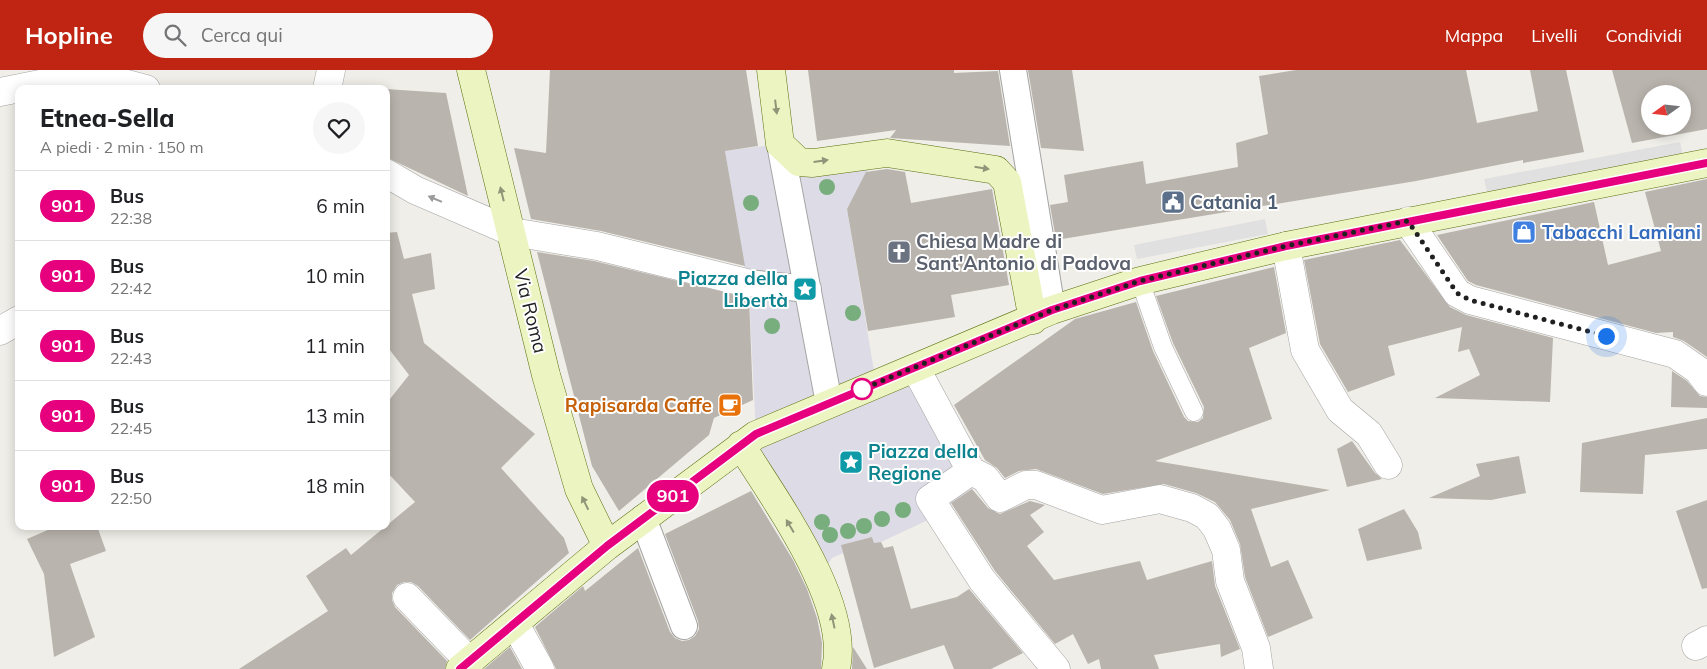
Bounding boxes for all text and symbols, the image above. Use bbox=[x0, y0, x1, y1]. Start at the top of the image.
search box bbox=[143, 13, 493, 58]
text: Hopline bbox=[25, 20, 113, 50]
icon: search bbox=[161, 21, 189, 49]
text: Cerca qui bbox=[201, 23, 283, 47]
text: Mappa bbox=[1445, 24, 1503, 47]
text: Livelli bbox=[1531, 24, 1577, 47]
text: Condividi bbox=[1605, 24, 1682, 47]
north arrow bbox=[1641, 85, 1691, 135]
map controls bbox=[1641, 85, 1691, 135]
one-way arrow bbox=[772, 99, 780, 115]
button: heart bbox=[313, 102, 365, 154]
text: Etnea-Sella bbox=[40, 103, 174, 133]
text: A piedi · 2 min · 150 m bbox=[40, 137, 204, 157]
one-way arrow bbox=[814, 157, 830, 165]
one-way arrow bbox=[975, 164, 991, 172]
text: Bus bbox=[110, 184, 144, 208]
one-way arrow bbox=[498, 187, 506, 202]
public building icon: Catania 1 bbox=[1160, 189, 1186, 215]
place label: Catania 1 bbox=[1190, 190, 1278, 214]
text: 901 bbox=[51, 194, 84, 217]
text: 6 min bbox=[316, 194, 365, 218]
one-way arrow bbox=[427, 194, 442, 202]
text: 22:38 bbox=[110, 208, 152, 228]
shop icon: Tabacchi Lamiani bbox=[1511, 219, 1537, 245]
place label: Tabacchi Lamiani bbox=[1542, 220, 1701, 244]
place label: Chiesa Madre di Sant'Antonio di Padova bbox=[916, 229, 1131, 275]
church icon: Chiesa Madre di Sant'Antonio di Padova bbox=[886, 239, 912, 265]
text: Bus bbox=[110, 254, 144, 278]
text: 901 bbox=[51, 264, 84, 287]
text: 10 min bbox=[305, 264, 365, 288]
street label: Via Roma bbox=[509, 266, 553, 356]
place label: Piazza della Libertà bbox=[678, 266, 788, 312]
place icon: Piazza della Libertà bbox=[792, 276, 818, 302]
text: 22:42 bbox=[110, 278, 152, 298]
text: Bus bbox=[110, 324, 144, 348]
your location bbox=[1594, 324, 1619, 349]
text: 901 bbox=[51, 334, 84, 357]
text: 11 min bbox=[305, 334, 365, 358]
text: 22:43 bbox=[110, 348, 152, 368]
unlabelled marker bbox=[851, 378, 873, 400]
cafe icon: Rapisarda Caffe bbox=[717, 392, 743, 418]
place label: Rapisarda Caffe bbox=[565, 393, 712, 417]
text: Bus bbox=[110, 394, 144, 418]
text: 901 bbox=[51, 404, 84, 427]
text: 13 min bbox=[305, 404, 365, 428]
text: 22:45 bbox=[110, 418, 152, 438]
place label: Piazza della Regione bbox=[868, 439, 978, 485]
place icon: Piazza della Regione bbox=[838, 449, 864, 475]
text: Bus bbox=[110, 464, 144, 488]
text: 901 bbox=[51, 474, 84, 497]
text: 18 min bbox=[305, 474, 365, 498]
line badge: 901 bbox=[644, 480, 702, 512]
text: 901 bbox=[657, 484, 689, 507]
text: 22:50 bbox=[110, 488, 152, 508]
one-way arrow bbox=[581, 496, 589, 510]
one-way arrow bbox=[786, 519, 795, 532]
one-way arrow bbox=[829, 613, 837, 629]

